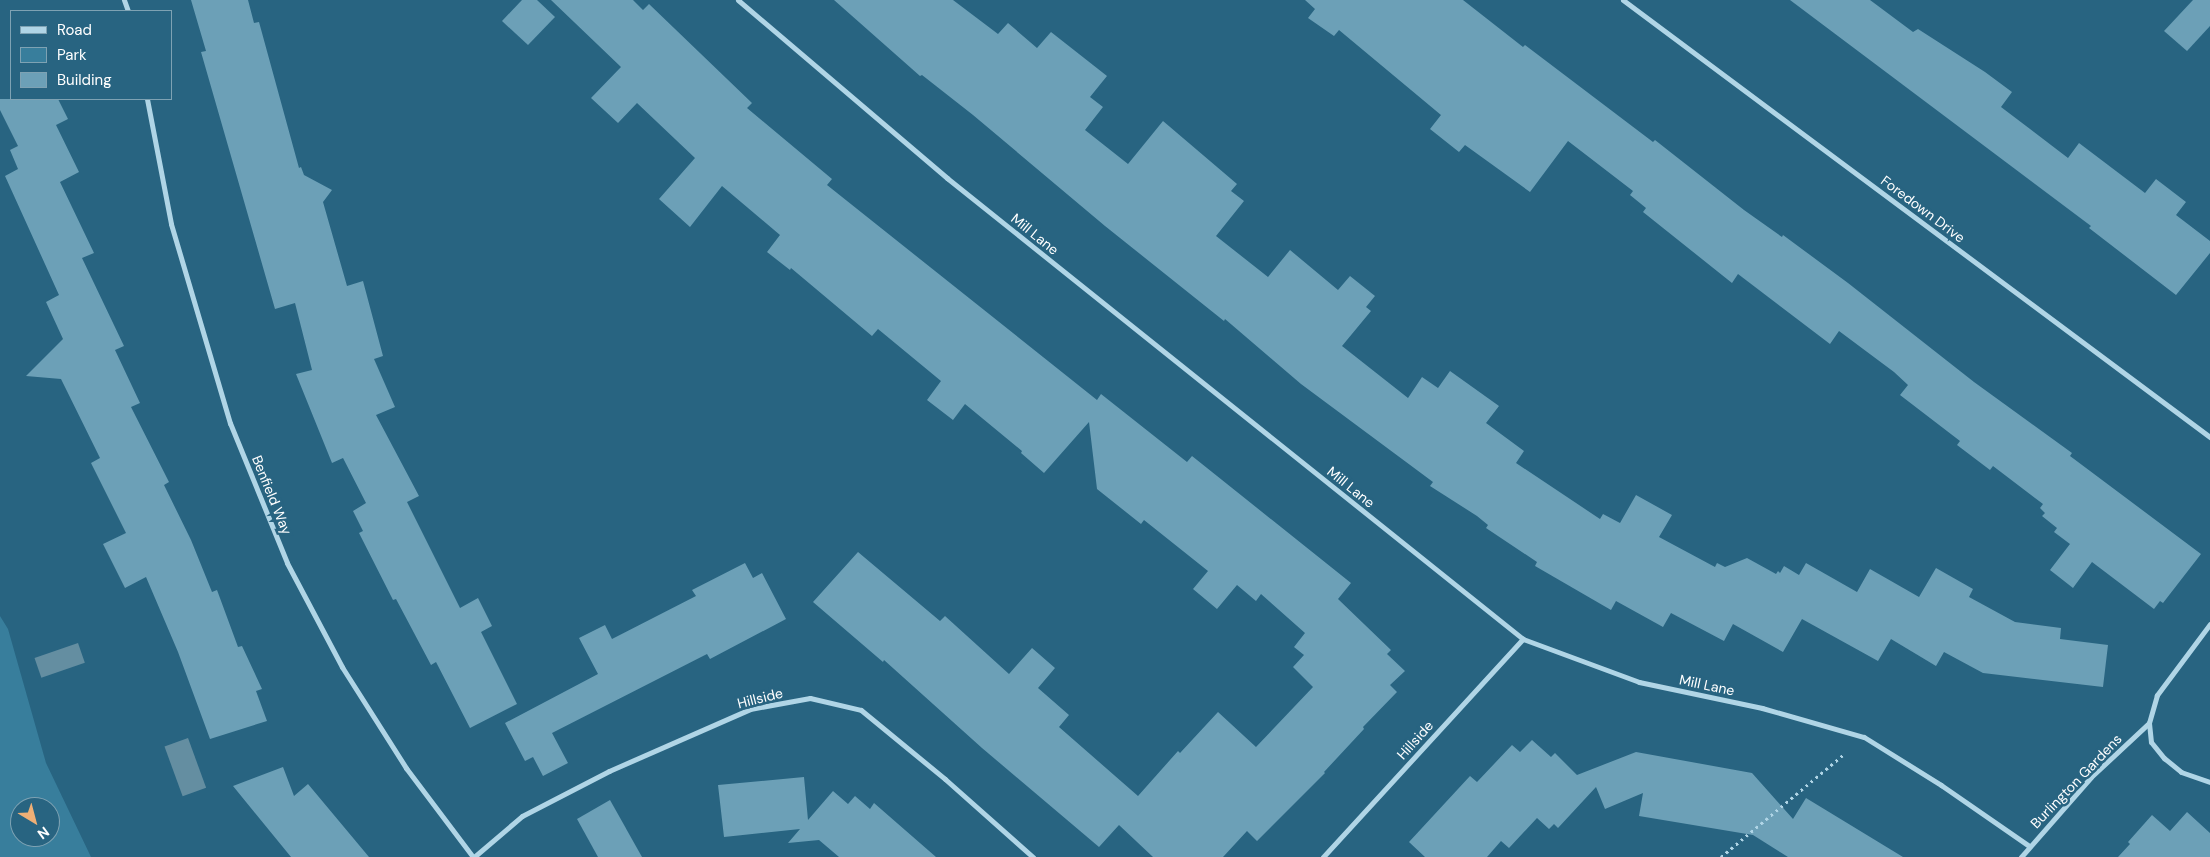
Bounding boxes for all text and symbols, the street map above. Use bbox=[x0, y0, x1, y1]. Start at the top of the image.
legend bbox=[10, 10, 172, 100]
text: Road bbox=[57, 20, 92, 40]
text: Park bbox=[57, 45, 87, 65]
text: Building bbox=[57, 70, 112, 90]
street label: Foredown Drive bbox=[1878, 172, 1968, 246]
street label: Mill Lane bbox=[1008, 210, 1062, 258]
street label: Benfield Way bbox=[248, 453, 296, 537]
street label: Mill Lane bbox=[1324, 463, 1378, 511]
street label: Mill Lane bbox=[1678, 671, 1736, 699]
street label: Hillside bbox=[736, 684, 784, 712]
street label: Hillside bbox=[1393, 717, 1437, 763]
street label: Burlington Gardens bbox=[2027, 730, 2125, 832]
north arrow bbox=[10, 797, 60, 847]
text: N bbox=[34, 823, 53, 843]

